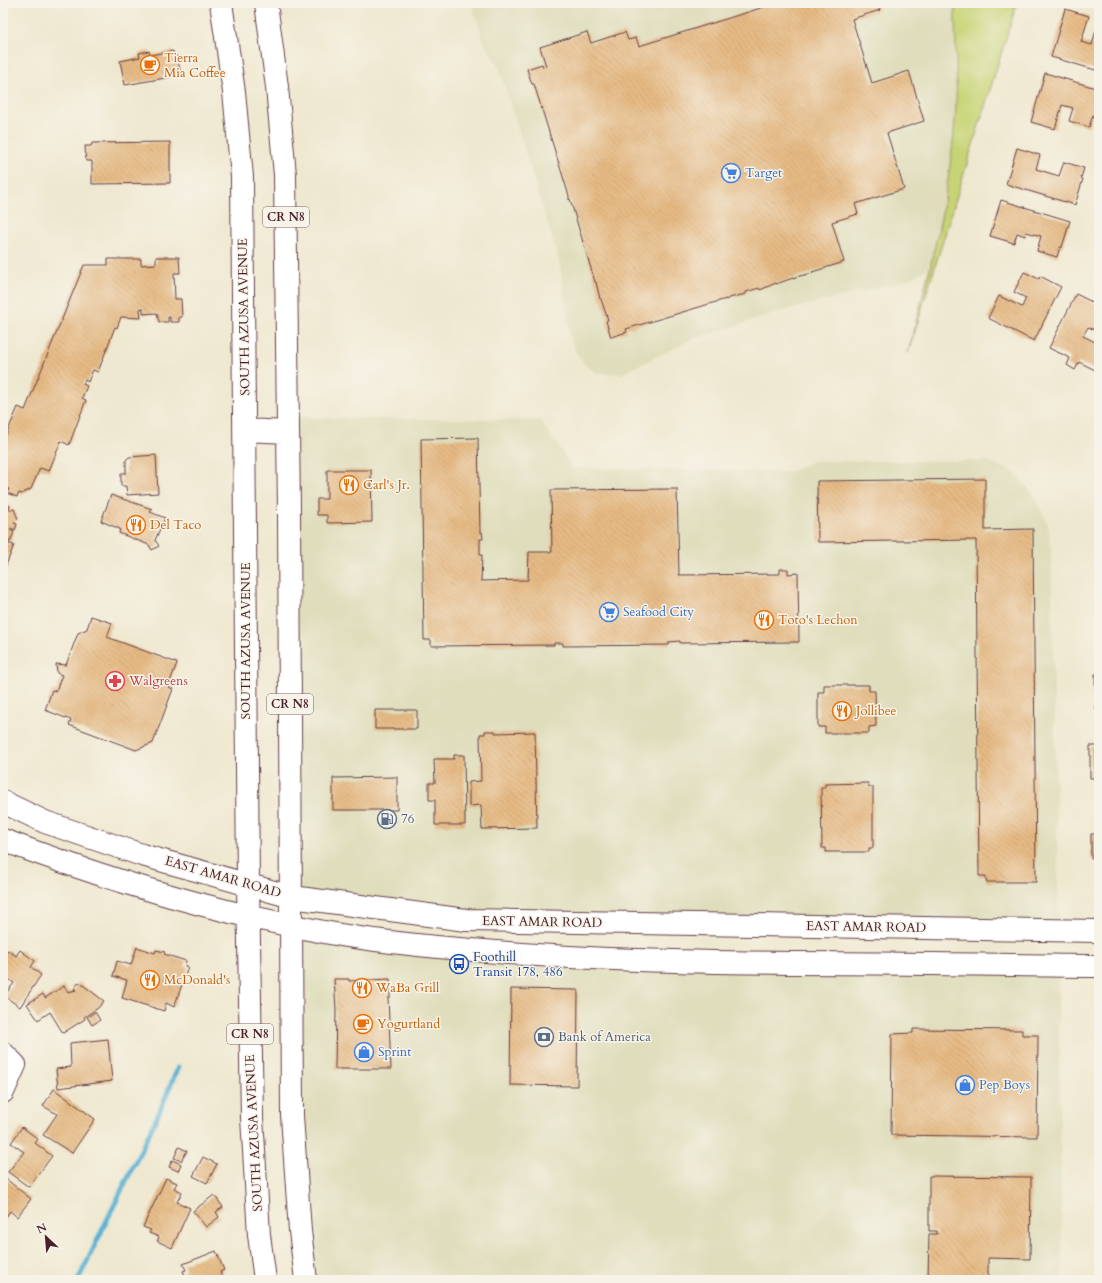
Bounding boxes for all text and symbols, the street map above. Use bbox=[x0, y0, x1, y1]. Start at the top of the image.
place label: Tierra Mia Coffee bbox=[164, 49, 226, 82]
cafe icon: Tierra Mia Coffee bbox=[139, 54, 161, 76]
supermarket icon: Target bbox=[720, 162, 742, 184]
place label: Target bbox=[745, 164, 782, 182]
road number: CR N8 bbox=[263, 207, 309, 227]
street label: SOUTH AZUSA AVENUE bbox=[234, 238, 254, 396]
restaurant icon: Carl's Jr. bbox=[338, 474, 360, 496]
place label: Carl's Jr. bbox=[363, 476, 410, 494]
restaurant icon: Del Taco bbox=[125, 514, 147, 536]
place label: Del Taco bbox=[150, 516, 201, 534]
street label: SOUTH AZUSA AVENUE bbox=[237, 562, 255, 720]
supermarket icon: Seafood City bbox=[598, 601, 620, 623]
place label: Seafood City bbox=[623, 603, 694, 621]
restaurant icon: Toto's Lechon bbox=[753, 609, 775, 631]
place label: Toto's Lechon bbox=[778, 611, 858, 629]
pharmacy icon: Walgreens bbox=[104, 670, 126, 692]
place label: Walgreens bbox=[128, 672, 188, 690]
road number: CR N8 bbox=[267, 694, 313, 714]
restaurant icon: Jollibee bbox=[831, 700, 853, 722]
place label: Jollibee bbox=[854, 702, 897, 720]
fuel station icon: 76 bbox=[376, 808, 398, 830]
place label: 76 bbox=[401, 810, 415, 828]
street label: EAST AMAR ROAD bbox=[163, 852, 283, 902]
street label: EAST AMAR ROAD bbox=[482, 912, 602, 932]
street label: EAST AMAR ROAD bbox=[806, 917, 926, 937]
place label: Foothill Transit 178, 486 bbox=[473, 948, 563, 981]
bus stop icon: Foothill Transit 178, 486 bbox=[448, 953, 470, 975]
restaurant icon: McDonald's bbox=[139, 969, 161, 991]
place label: McDonald's bbox=[164, 971, 230, 989]
restaurant icon: WaBa Grill bbox=[351, 977, 373, 999]
place label: WaBa Grill bbox=[375, 979, 440, 997]
cafe icon: Yogurtland bbox=[352, 1013, 374, 1035]
place label: Yogurtland bbox=[377, 1015, 440, 1033]
road number: CR N8 bbox=[227, 1024, 273, 1044]
bank icon: Bank of America bbox=[533, 1026, 555, 1048]
place label: Bank of America bbox=[558, 1028, 651, 1046]
shop icon: Sprint bbox=[353, 1041, 375, 1063]
place label: Sprint bbox=[378, 1043, 411, 1061]
street label: SOUTH AZUSA AVENUE bbox=[241, 1054, 267, 1212]
shop icon: Pep Boys bbox=[954, 1074, 976, 1096]
place label: Pep Boys bbox=[979, 1076, 1030, 1094]
north arrow bbox=[26, 1217, 66, 1257]
text: N bbox=[34, 1219, 50, 1237]

